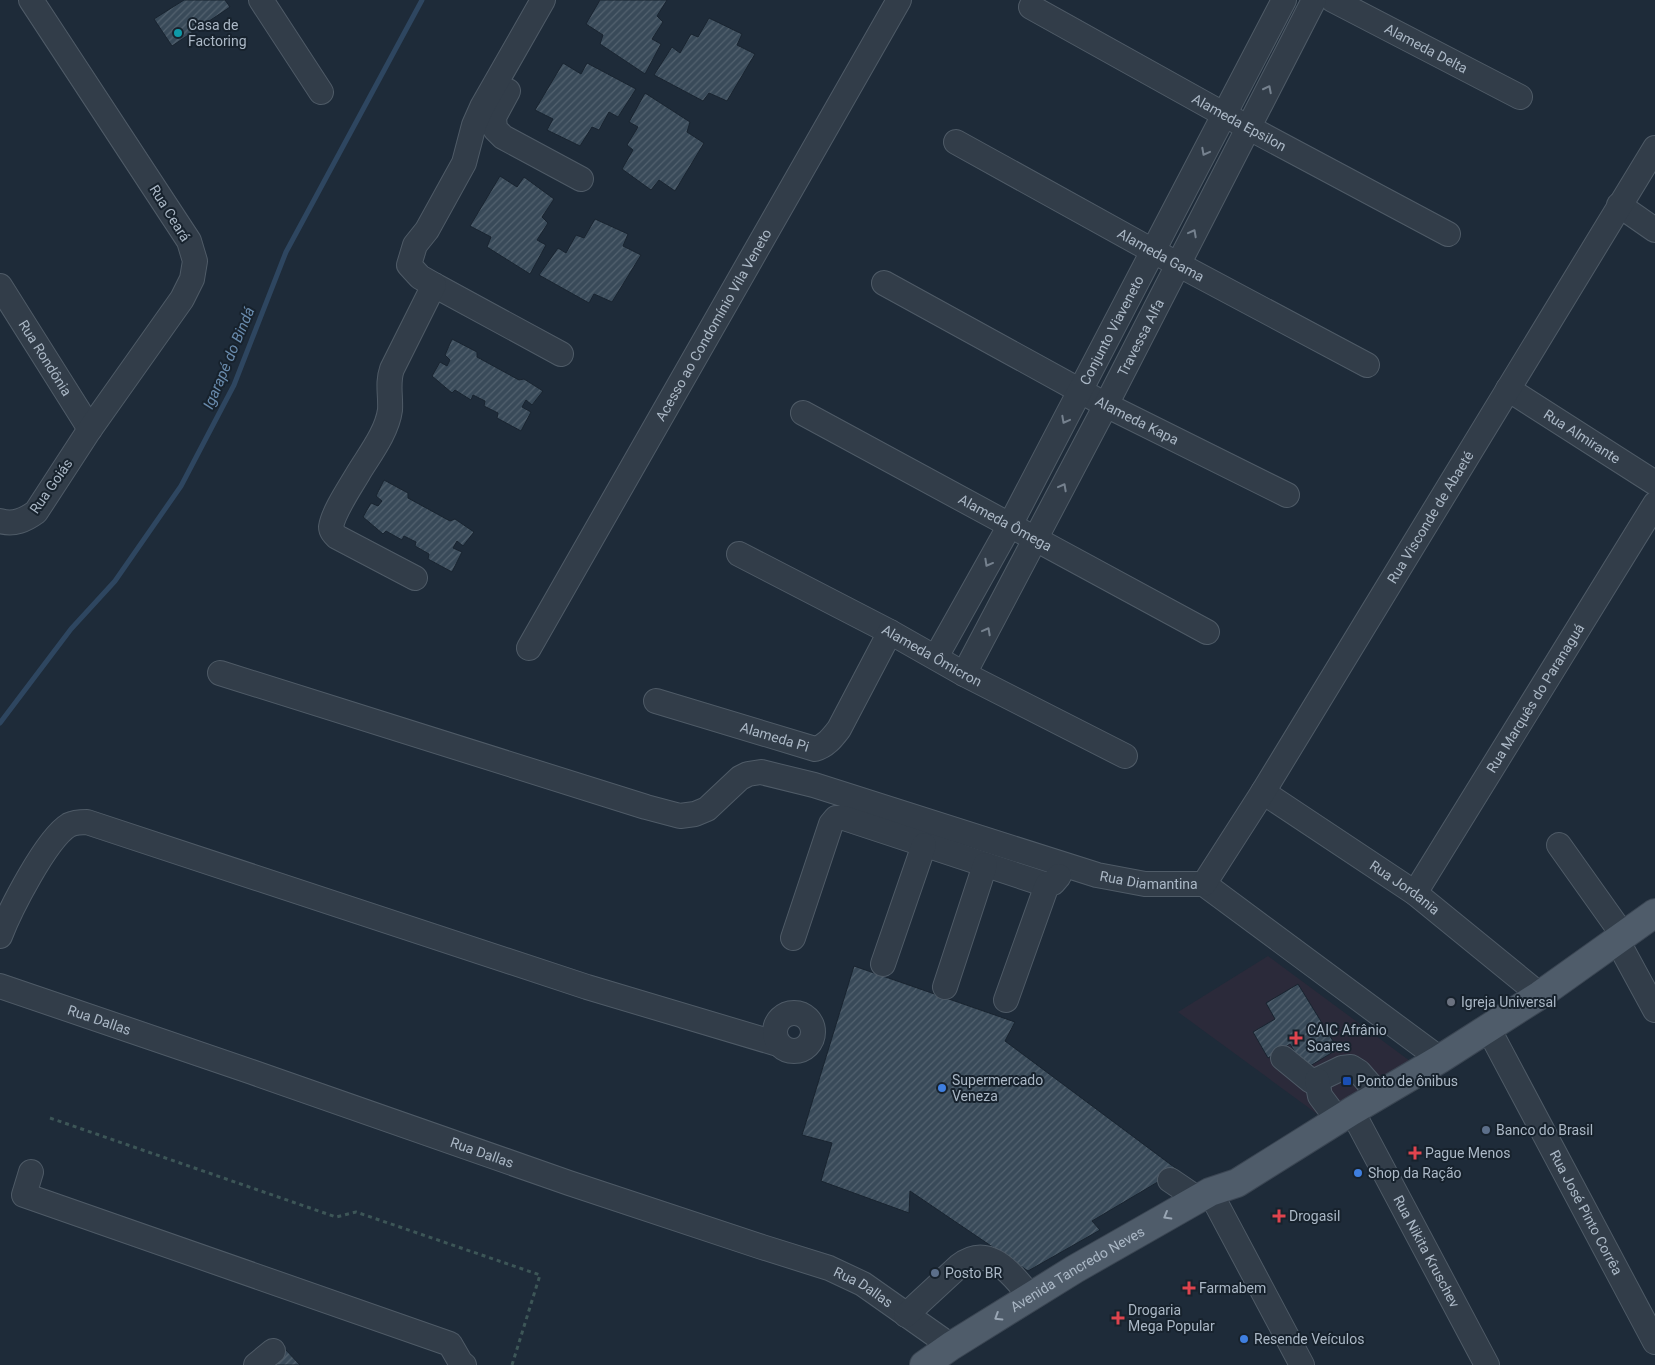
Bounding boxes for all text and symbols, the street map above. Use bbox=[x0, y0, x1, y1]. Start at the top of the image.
place label: Casa de Factoring bbox=[188, 17, 247, 49]
street label: Alameda Delta bbox=[1382, 20, 1470, 76]
marker: Casa de Factoring bbox=[172, 27, 184, 39]
one-way arrow bbox=[1262, 85, 1272, 94]
street label: Alameda Epsilon bbox=[1189, 90, 1289, 154]
one-way arrow bbox=[1202, 147, 1212, 156]
street label: Rua Ceará bbox=[146, 182, 194, 244]
street label: Alameda Gama bbox=[1115, 225, 1207, 285]
street label: Acesso ao Condomínio Vila Veneto bbox=[652, 226, 775, 424]
one-way arrow bbox=[1187, 230, 1197, 239]
street label: Conjunto Viaveneto bbox=[1077, 273, 1147, 388]
street label: Travessa Alfa bbox=[1114, 296, 1167, 379]
water label: Igarapé do Bindá bbox=[199, 304, 259, 412]
street label: Rua Rondônia bbox=[15, 317, 75, 399]
street label: Alameda Kapa bbox=[1093, 393, 1181, 448]
street label: Rua Almirante bbox=[1541, 406, 1623, 467]
one-way arrow bbox=[1061, 415, 1071, 424]
street label: Rua Visconde de Abaeté bbox=[1384, 448, 1477, 586]
street label: Rua Goiás bbox=[26, 456, 76, 516]
one-way arrow bbox=[1057, 483, 1067, 492]
street label: Alameda Ômega bbox=[956, 491, 1055, 554]
one-way arrow bbox=[985, 558, 995, 567]
street label: Alameda Ômicron bbox=[879, 621, 984, 690]
street label: Rua Marquês do Paranaguá bbox=[1483, 621, 1587, 776]
one-way arrow bbox=[981, 627, 991, 636]
street label: Alameda Pi bbox=[738, 719, 811, 755]
street label: Rua Jordania bbox=[1367, 857, 1443, 918]
street label: Rua Diamantina bbox=[1098, 868, 1198, 892]
place label: Igreja Universal bbox=[1461, 994, 1556, 1010]
marker: Igreja Universal bbox=[1445, 996, 1457, 1008]
street label: Rua Dallas bbox=[66, 1002, 133, 1038]
place label: CAIC Afrânio Soares bbox=[1307, 1022, 1387, 1054]
marker: CAIC Afrânio Soares bbox=[1289, 1031, 1303, 1045]
place label: Supermercado Veneza bbox=[952, 1072, 1043, 1104]
place label: Ponto de ônibus bbox=[1357, 1073, 1458, 1089]
marker: Ponto de ônibus bbox=[1341, 1075, 1353, 1087]
marker: Supermercado Veneza bbox=[936, 1082, 948, 1094]
place label: Banco do Brasil bbox=[1496, 1122, 1593, 1138]
marker: Banco do Brasil bbox=[1480, 1124, 1492, 1136]
street label: Rua Dallas bbox=[448, 1134, 516, 1171]
place label: Pague Menos bbox=[1425, 1145, 1510, 1161]
marker: Pague Menos bbox=[1409, 1147, 1421, 1159]
street label: Rua José Pinto Corrêa bbox=[1546, 1147, 1626, 1278]
place label: Shop da Ração bbox=[1368, 1165, 1462, 1181]
marker: Shop da Ração bbox=[1352, 1167, 1364, 1179]
street label: Rua Nikita Kruschev bbox=[1390, 1193, 1463, 1310]
place label: Drogasil bbox=[1289, 1208, 1340, 1224]
one-way arrow bbox=[1164, 1210, 1173, 1220]
marker: Drogasil bbox=[1273, 1210, 1285, 1222]
street label: Avenida Tancredo Neves bbox=[1007, 1223, 1147, 1315]
street label: Rua Dallas bbox=[831, 1263, 896, 1311]
place label: Posto BR bbox=[945, 1265, 1003, 1281]
marker: Posto BR bbox=[929, 1267, 941, 1279]
place label: Farmabem bbox=[1199, 1280, 1266, 1296]
marker: Farmabem bbox=[1183, 1282, 1195, 1294]
place label: Drogaria Mega Popular bbox=[1128, 1302, 1215, 1334]
one-way arrow bbox=[994, 1311, 1003, 1321]
marker: Drogaria Mega Popular bbox=[1112, 1312, 1124, 1324]
place label: Resende Veículos bbox=[1254, 1331, 1364, 1347]
marker: Resende Veículos bbox=[1238, 1333, 1250, 1345]

